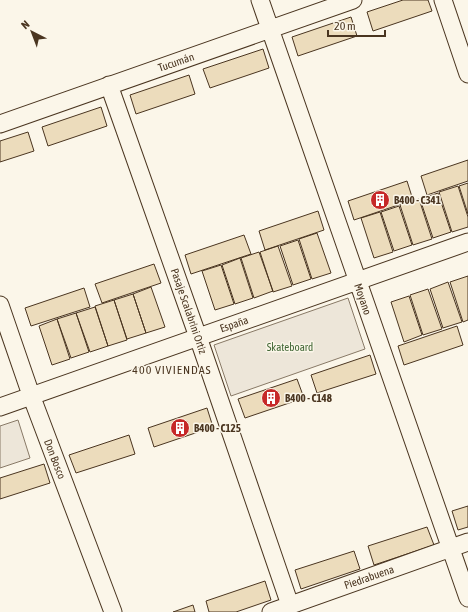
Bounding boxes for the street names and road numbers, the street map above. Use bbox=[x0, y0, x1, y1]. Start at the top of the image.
street label: Tucumán bbox=[156, 50, 196, 74]
street label: Pasaje Scalabrini Ortiz bbox=[169, 267, 209, 355]
street label: Moyano bbox=[352, 282, 374, 316]
street label: España bbox=[218, 314, 250, 334]
street label: Don Bosco bbox=[42, 437, 68, 481]
street label: Piedrabuena bbox=[342, 563, 396, 591]

